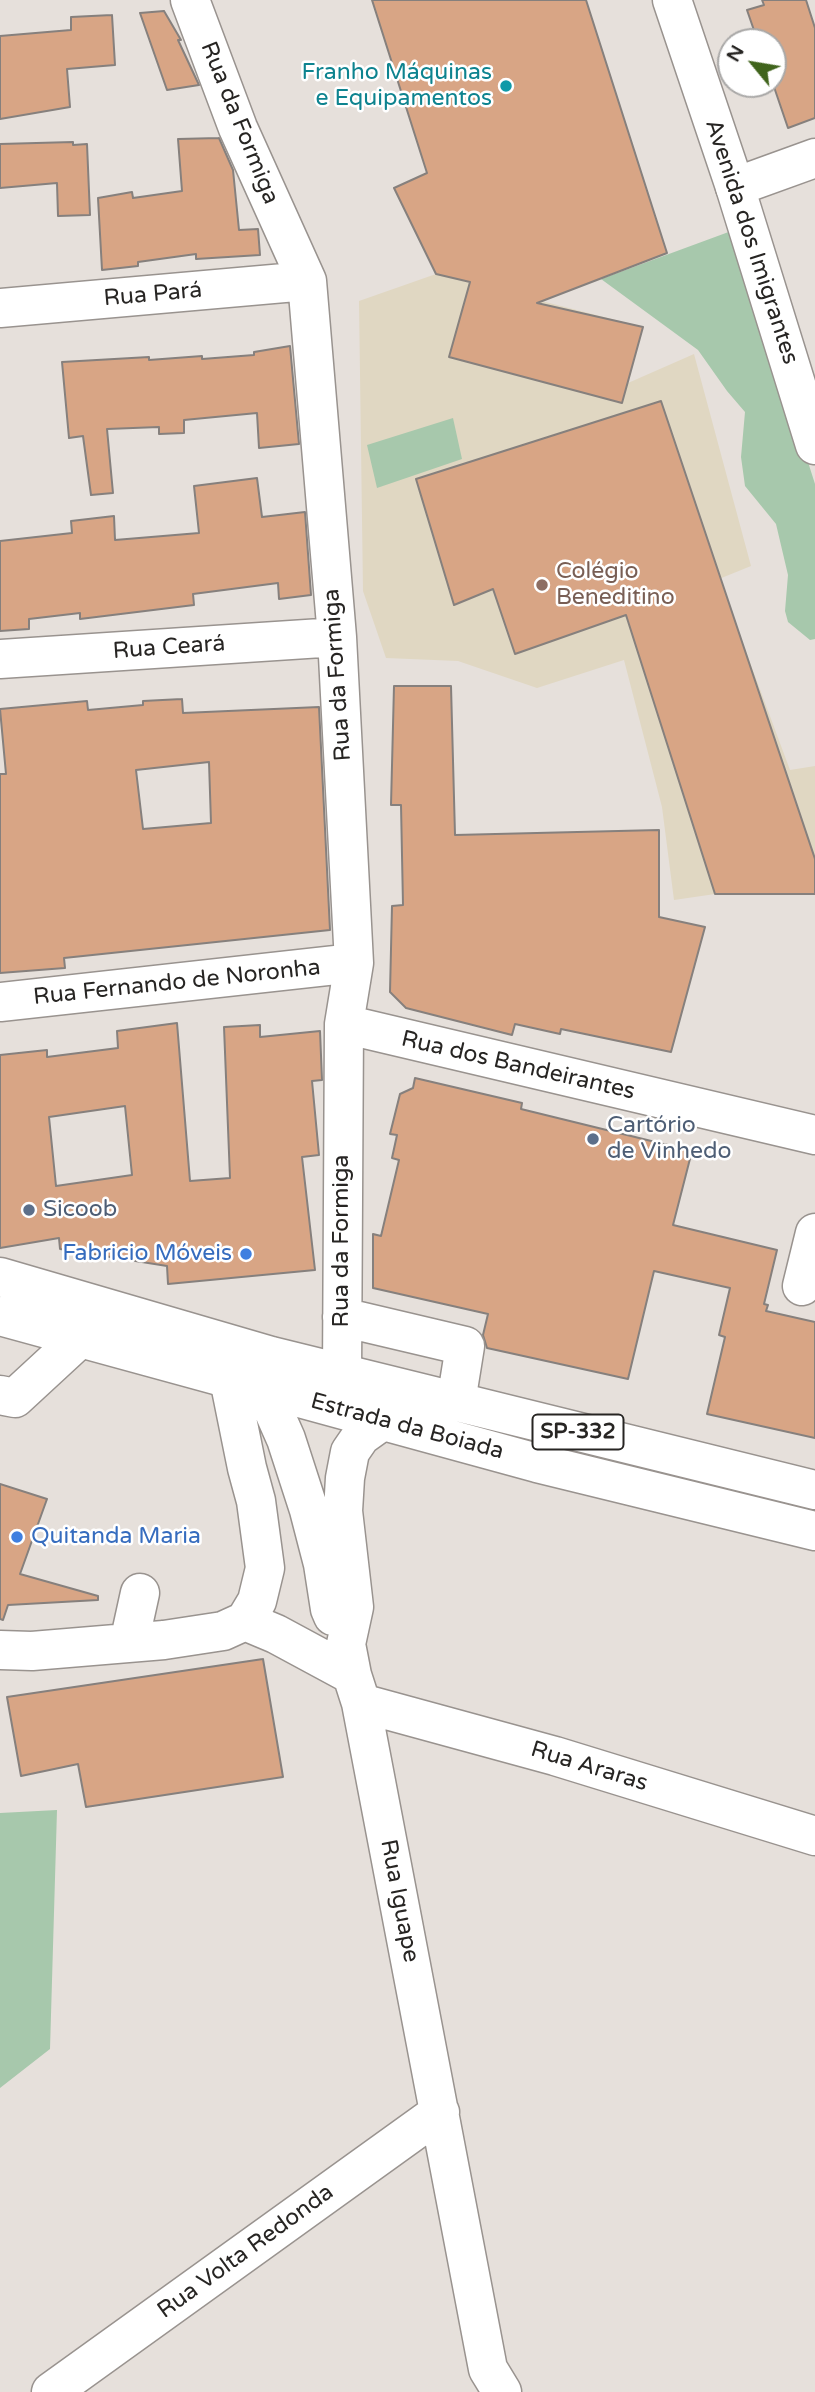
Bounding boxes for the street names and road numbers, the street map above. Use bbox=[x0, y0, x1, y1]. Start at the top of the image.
street label: Rua da Formiga bbox=[194, 38, 284, 208]
street label: Avenida dos Imigrantes bbox=[698, 116, 804, 368]
street label: Rua Pará bbox=[103, 277, 203, 313]
street label: Rua da Formiga bbox=[318, 588, 358, 762]
street label: Rua Ceará bbox=[112, 630, 226, 666]
street label: Rua Fernando de Noronha bbox=[32, 954, 322, 1012]
street label: Rua dos Bandeirantes bbox=[398, 1026, 638, 1106]
street label: Rua da Formiga bbox=[328, 1155, 356, 1327]
street label: Estrada da Boiada bbox=[307, 1388, 507, 1466]
road number: SP-332 bbox=[532, 1414, 624, 1450]
street label: Rua Araras bbox=[527, 1736, 651, 1798]
street label: Rua Iguape bbox=[374, 1837, 424, 1965]
street label: Rua Volta Redonda bbox=[153, 2179, 339, 2325]

